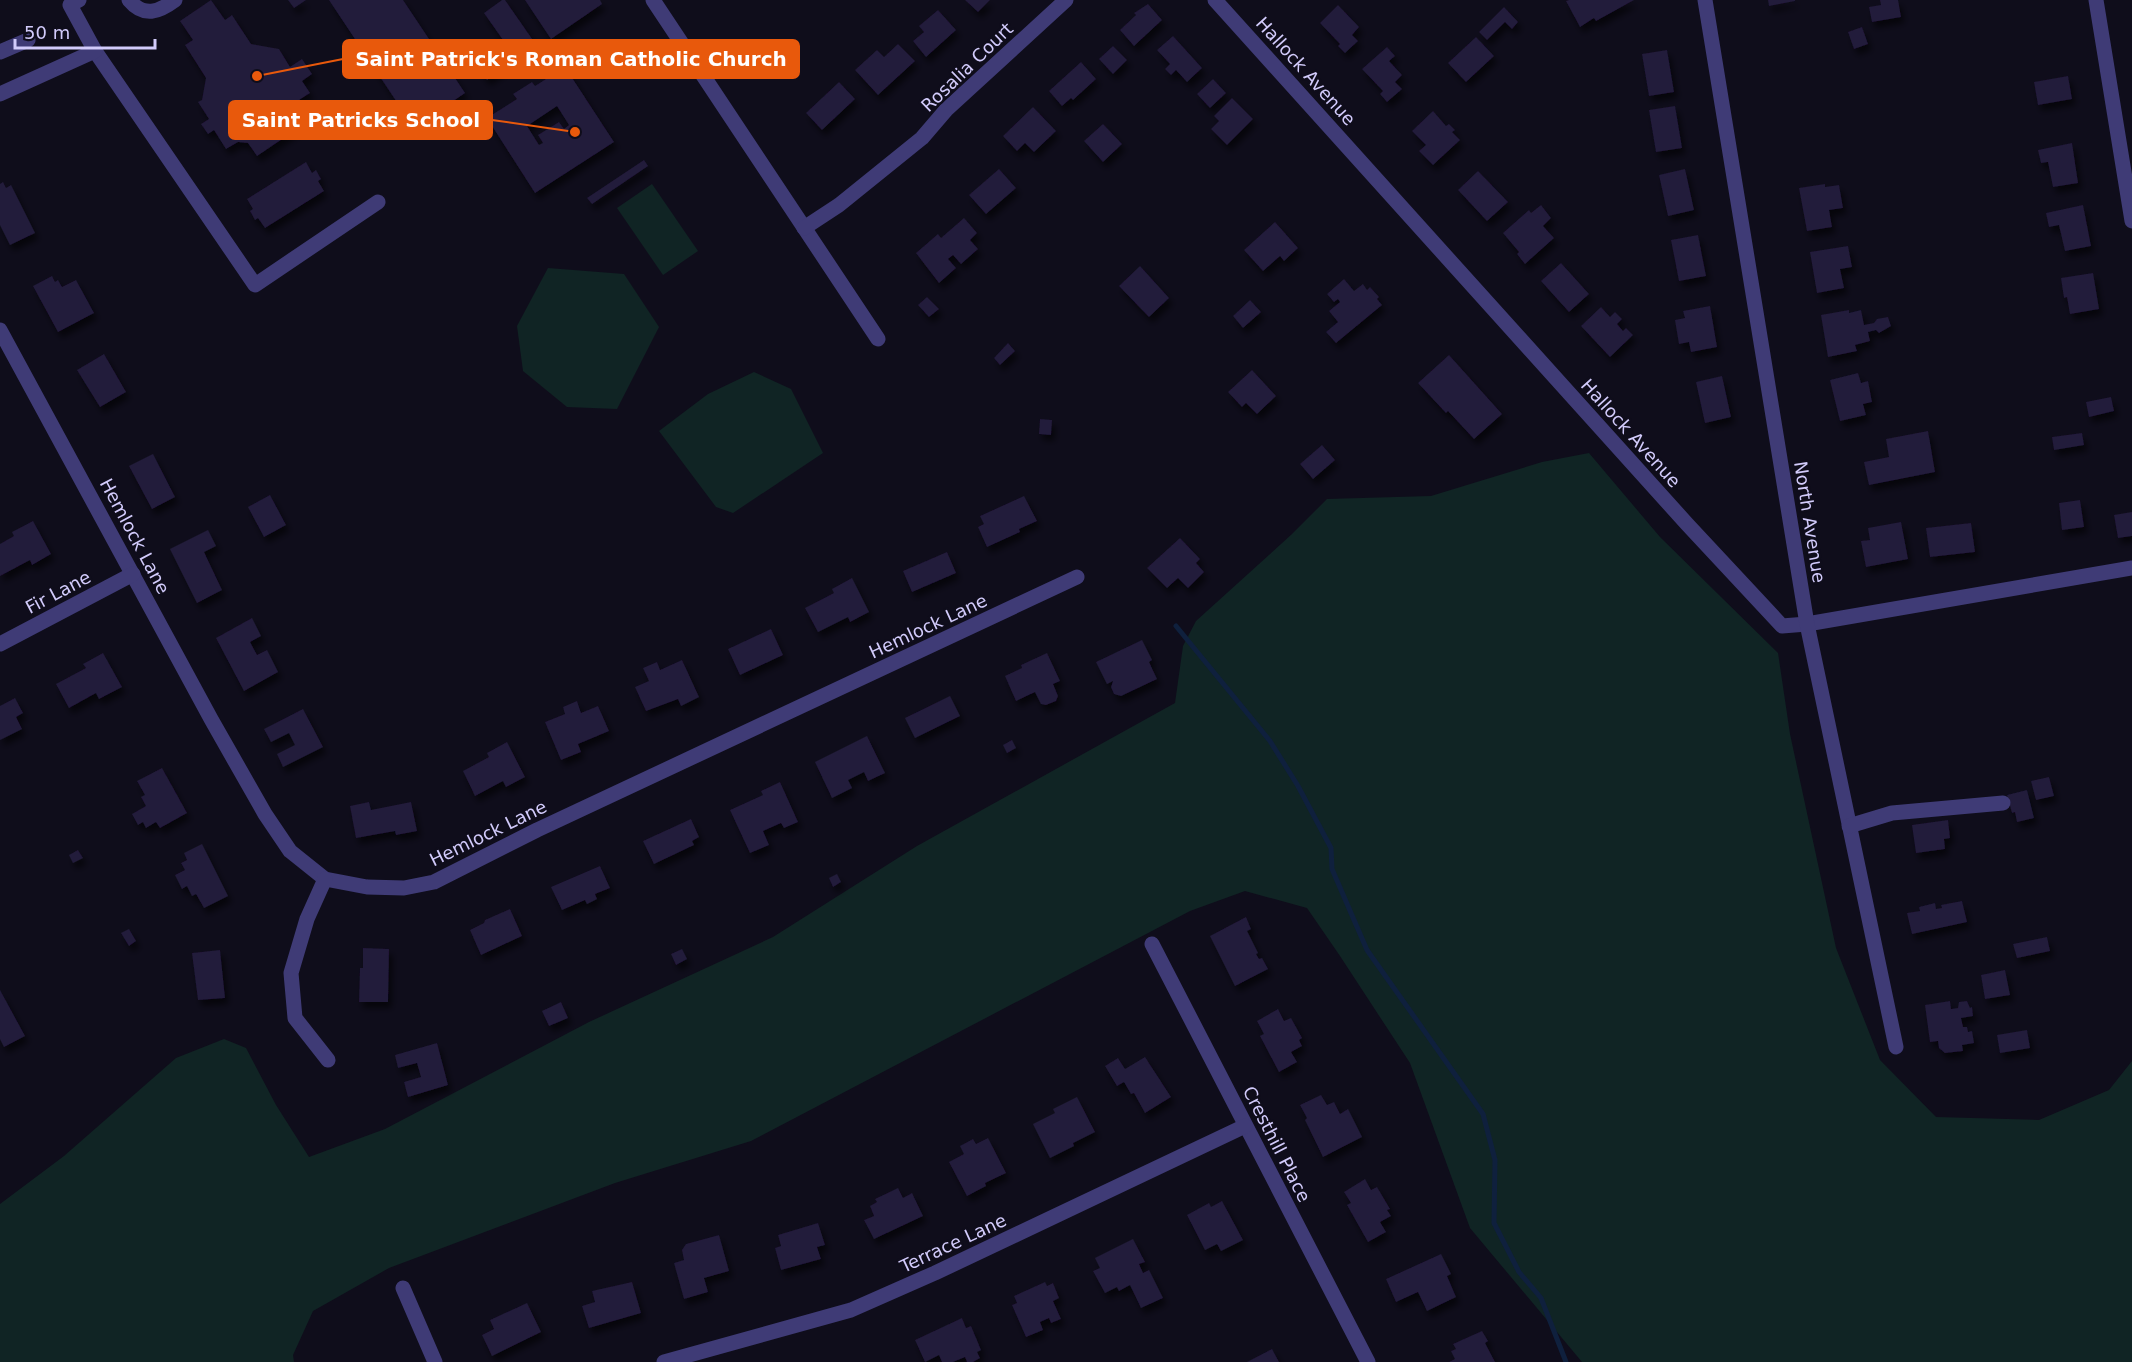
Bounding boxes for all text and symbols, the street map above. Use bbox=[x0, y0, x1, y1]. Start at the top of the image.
scale bar bbox=[15, 12, 154, 50]
street label: Hallock Avenue bbox=[1252, 13, 1360, 129]
street label: Rosalia Court bbox=[917, 18, 1017, 116]
text: 50 m bbox=[24, 22, 70, 43]
callout: Saint Patrick's Roman Catholic Church bbox=[343, 40, 799, 78]
text: Saint Patrick's Roman Catholic Church bbox=[355, 47, 787, 71]
callout: Saint Patricks School bbox=[229, 101, 492, 139]
text: Saint Patricks School bbox=[242, 108, 480, 132]
street label: Hallock Avenue bbox=[1577, 375, 1685, 491]
street label: North Avenue bbox=[1790, 460, 1830, 584]
street label: Hemlock Lane bbox=[96, 475, 174, 597]
street label: Fir Lane bbox=[22, 566, 94, 618]
street label: Hemlock Lane bbox=[866, 589, 990, 663]
street label: Hemlock Lane bbox=[426, 796, 550, 870]
street label: Cresthill Place bbox=[1239, 1083, 1315, 1205]
street label: Terrace Lane bbox=[896, 1209, 1009, 1277]

